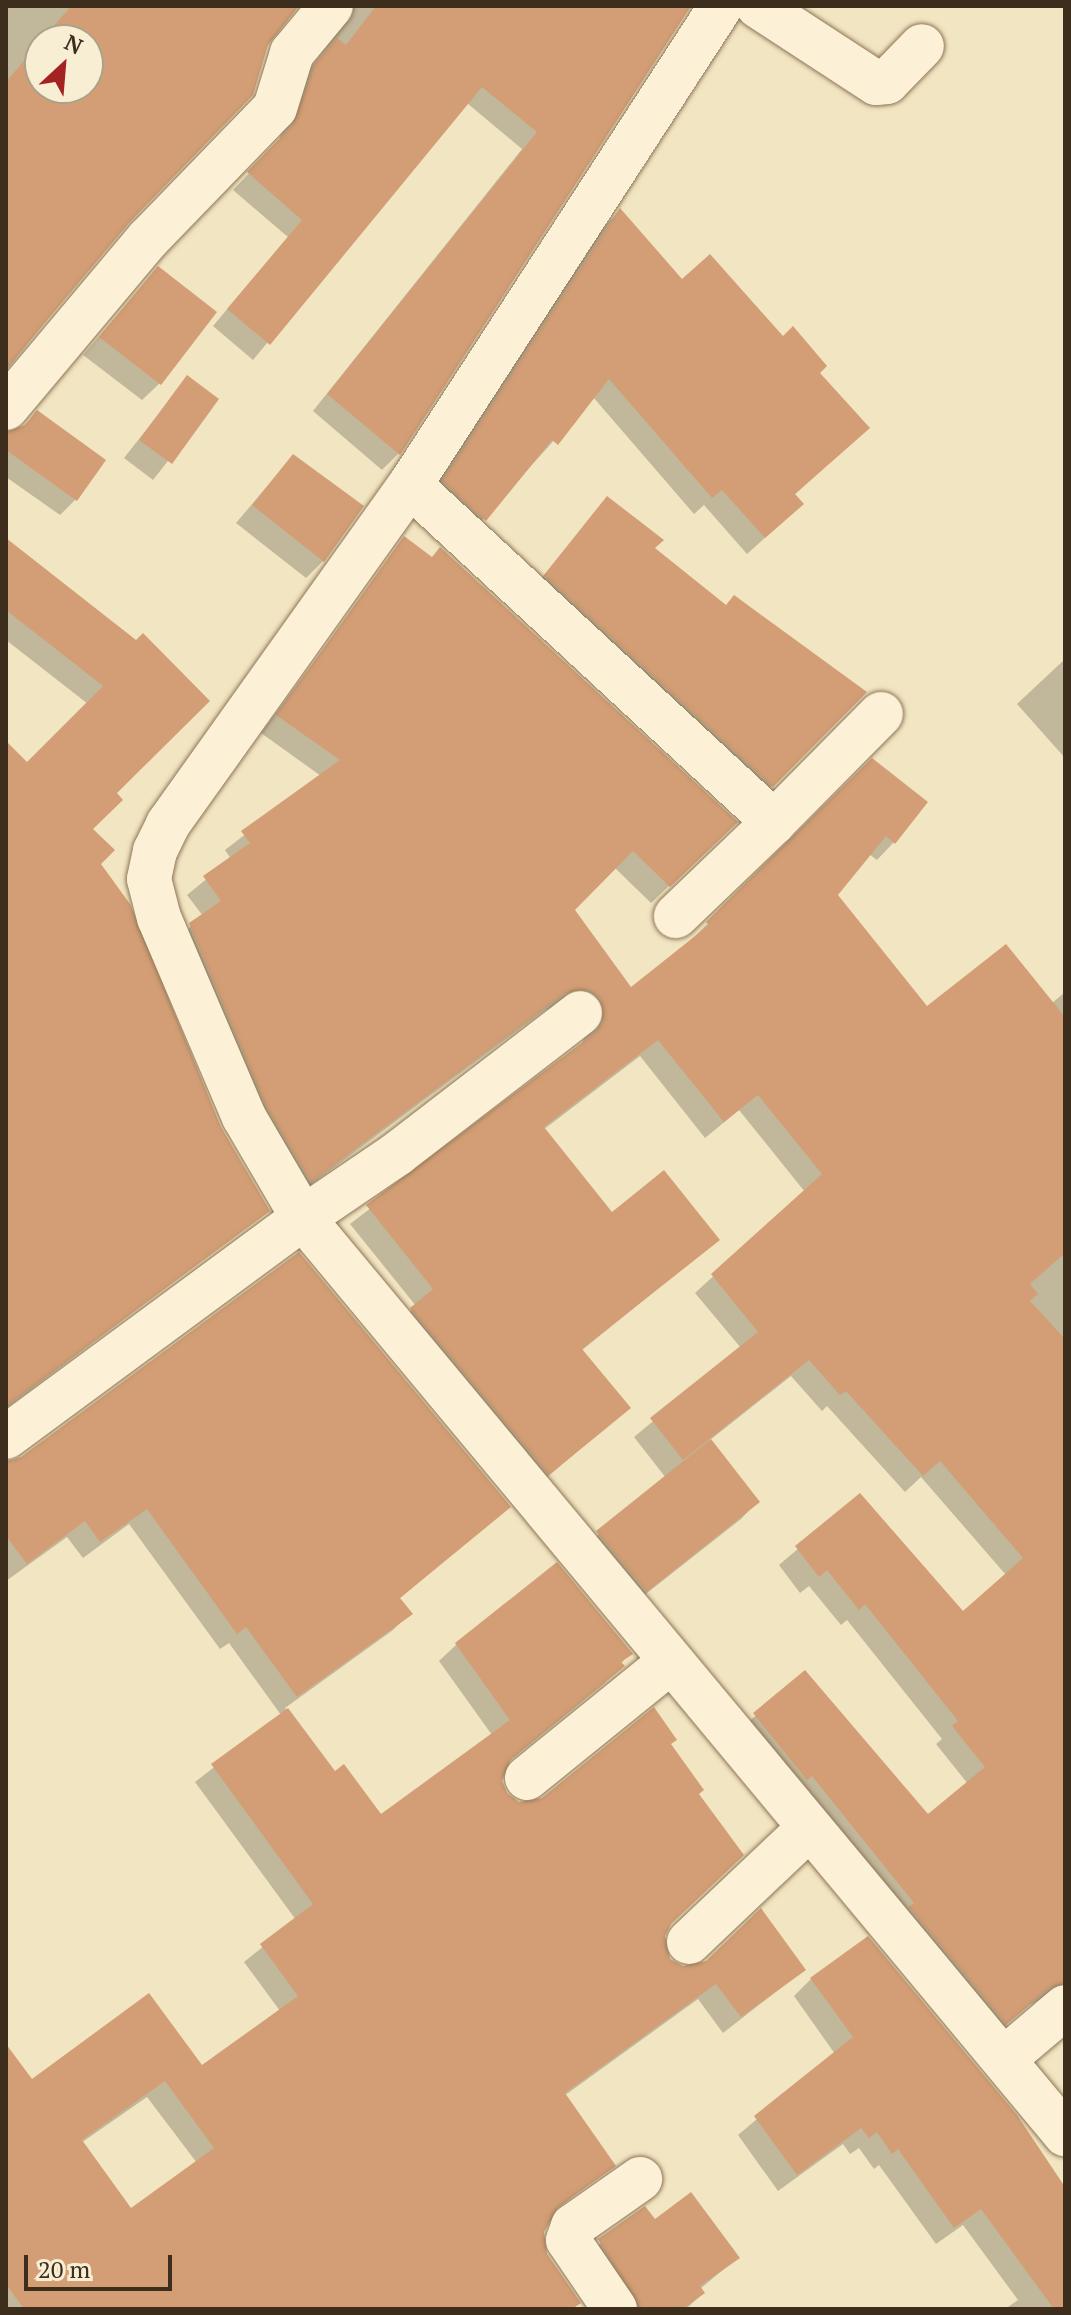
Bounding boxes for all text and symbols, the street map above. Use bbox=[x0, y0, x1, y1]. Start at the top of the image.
north arrow bbox=[24, 24, 104, 104]
text: N bbox=[60, 27, 88, 60]
scale bar bbox=[28, 2239, 176, 2289]
text: 20 m bbox=[38, 2253, 90, 2285]

